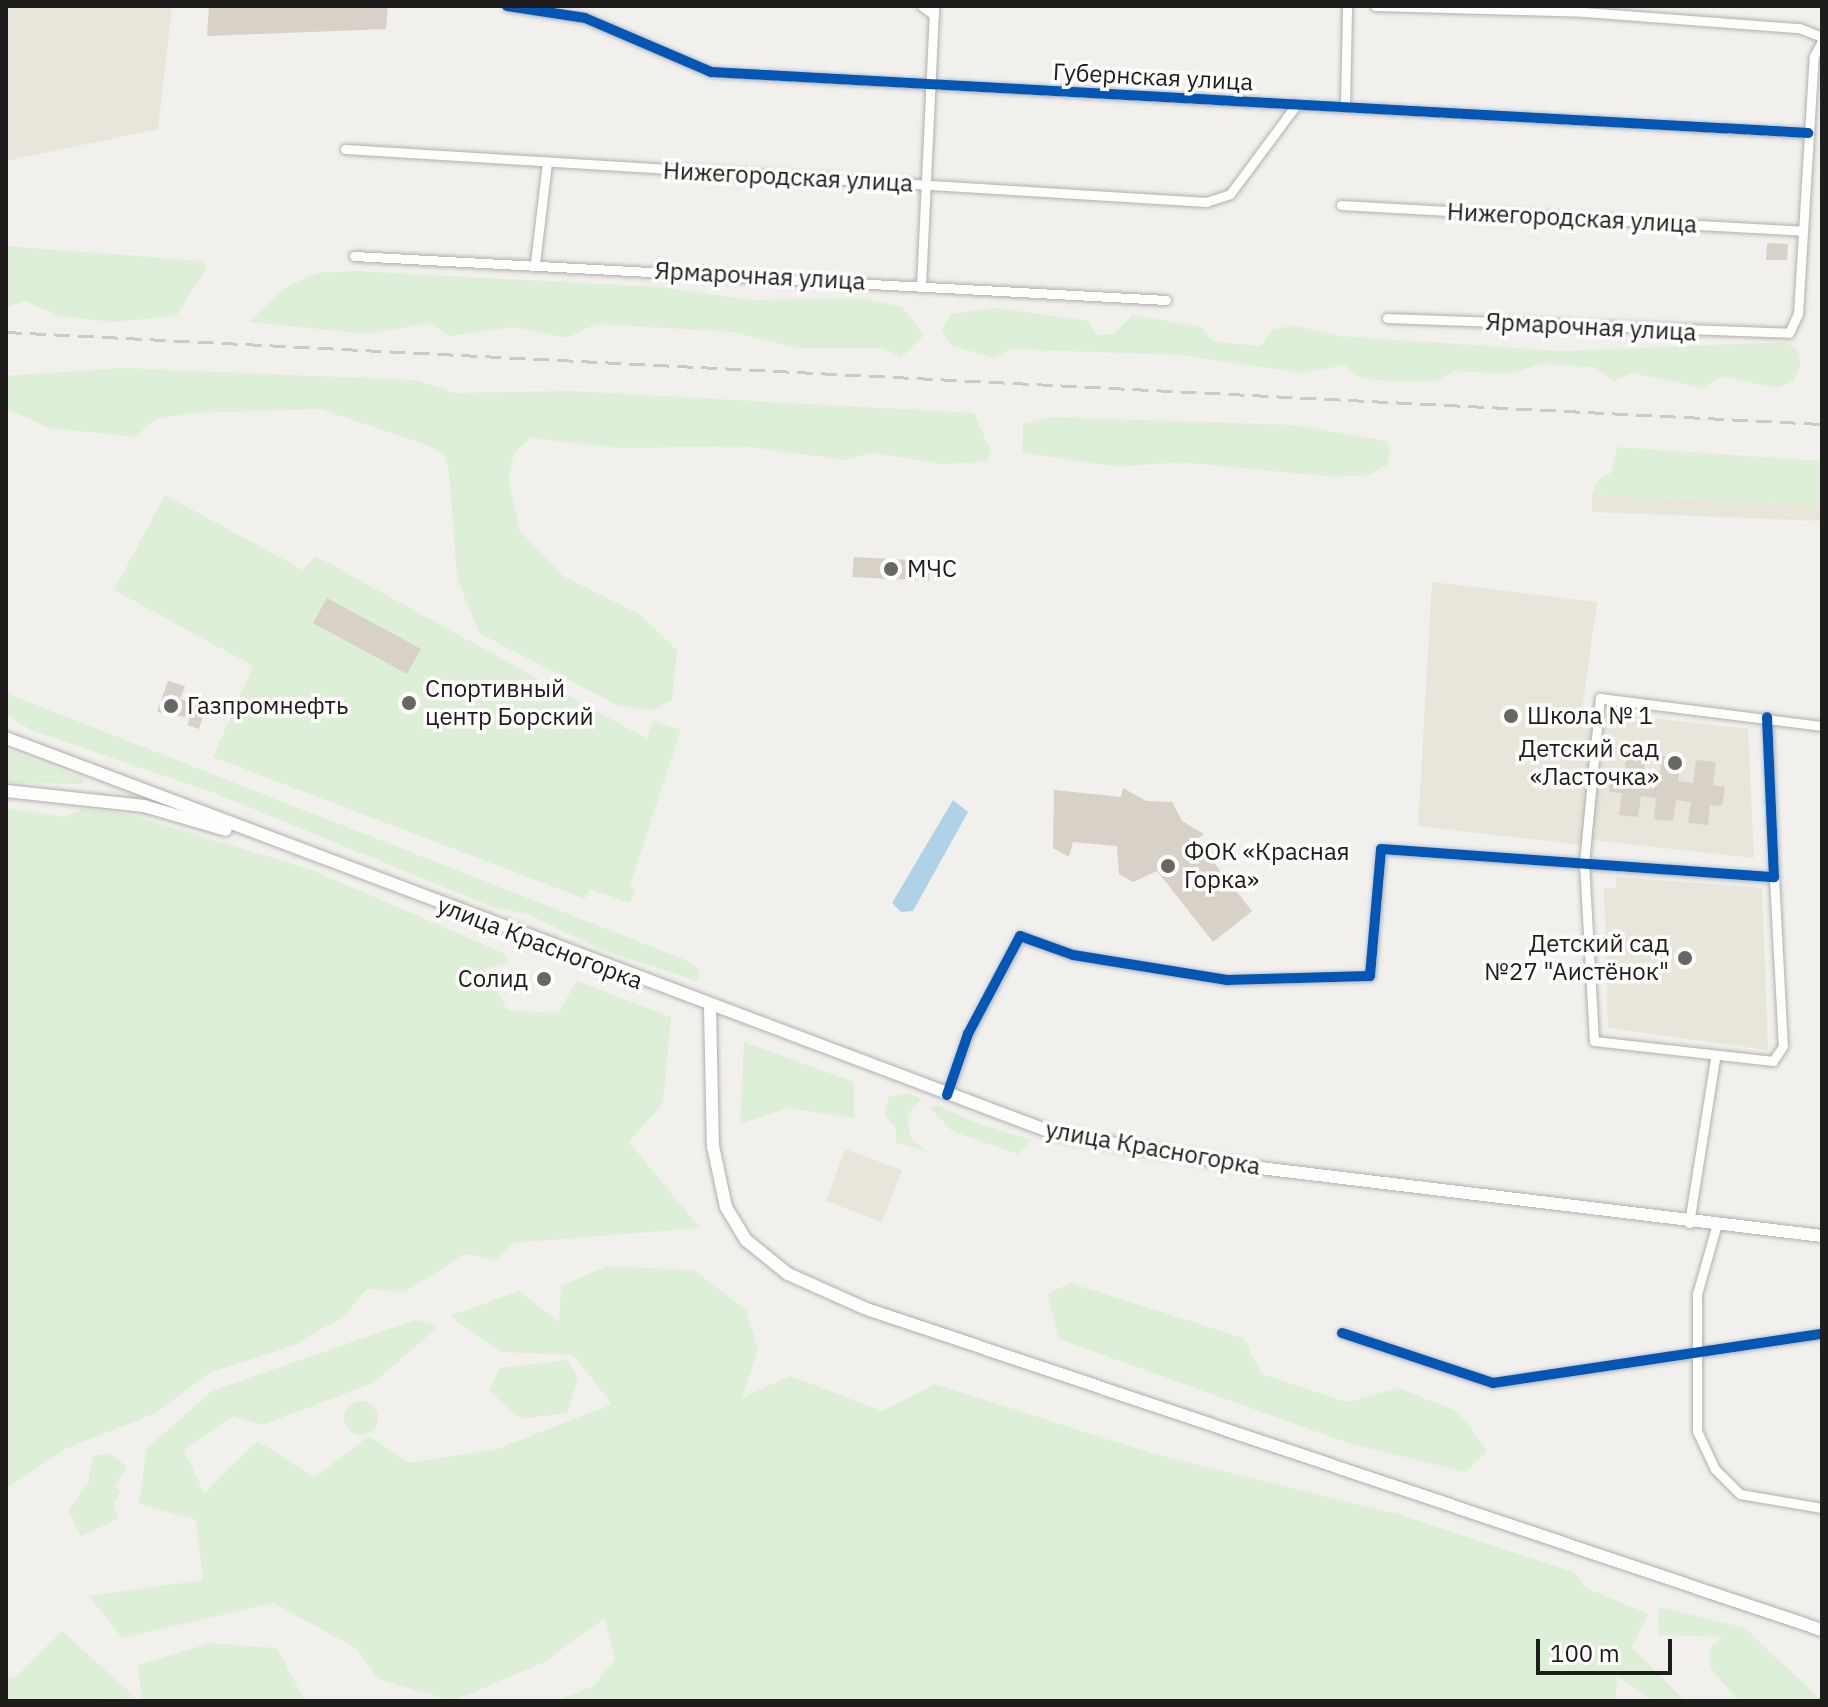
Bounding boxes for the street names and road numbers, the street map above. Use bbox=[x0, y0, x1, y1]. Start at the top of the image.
street label: Губернская улица bbox=[1052, 57, 1254, 97]
street label: Нижегородская улица bbox=[662, 156, 914, 198]
street label: Нижегородская улица bbox=[1446, 197, 1698, 239]
street label: Ярмарочная улица bbox=[654, 256, 866, 296]
street label: Ярмарочная улица bbox=[1485, 307, 1697, 347]
street label: улица Красногорка bbox=[433, 891, 647, 995]
street label: улица Красногорка bbox=[1043, 1115, 1263, 1181]

